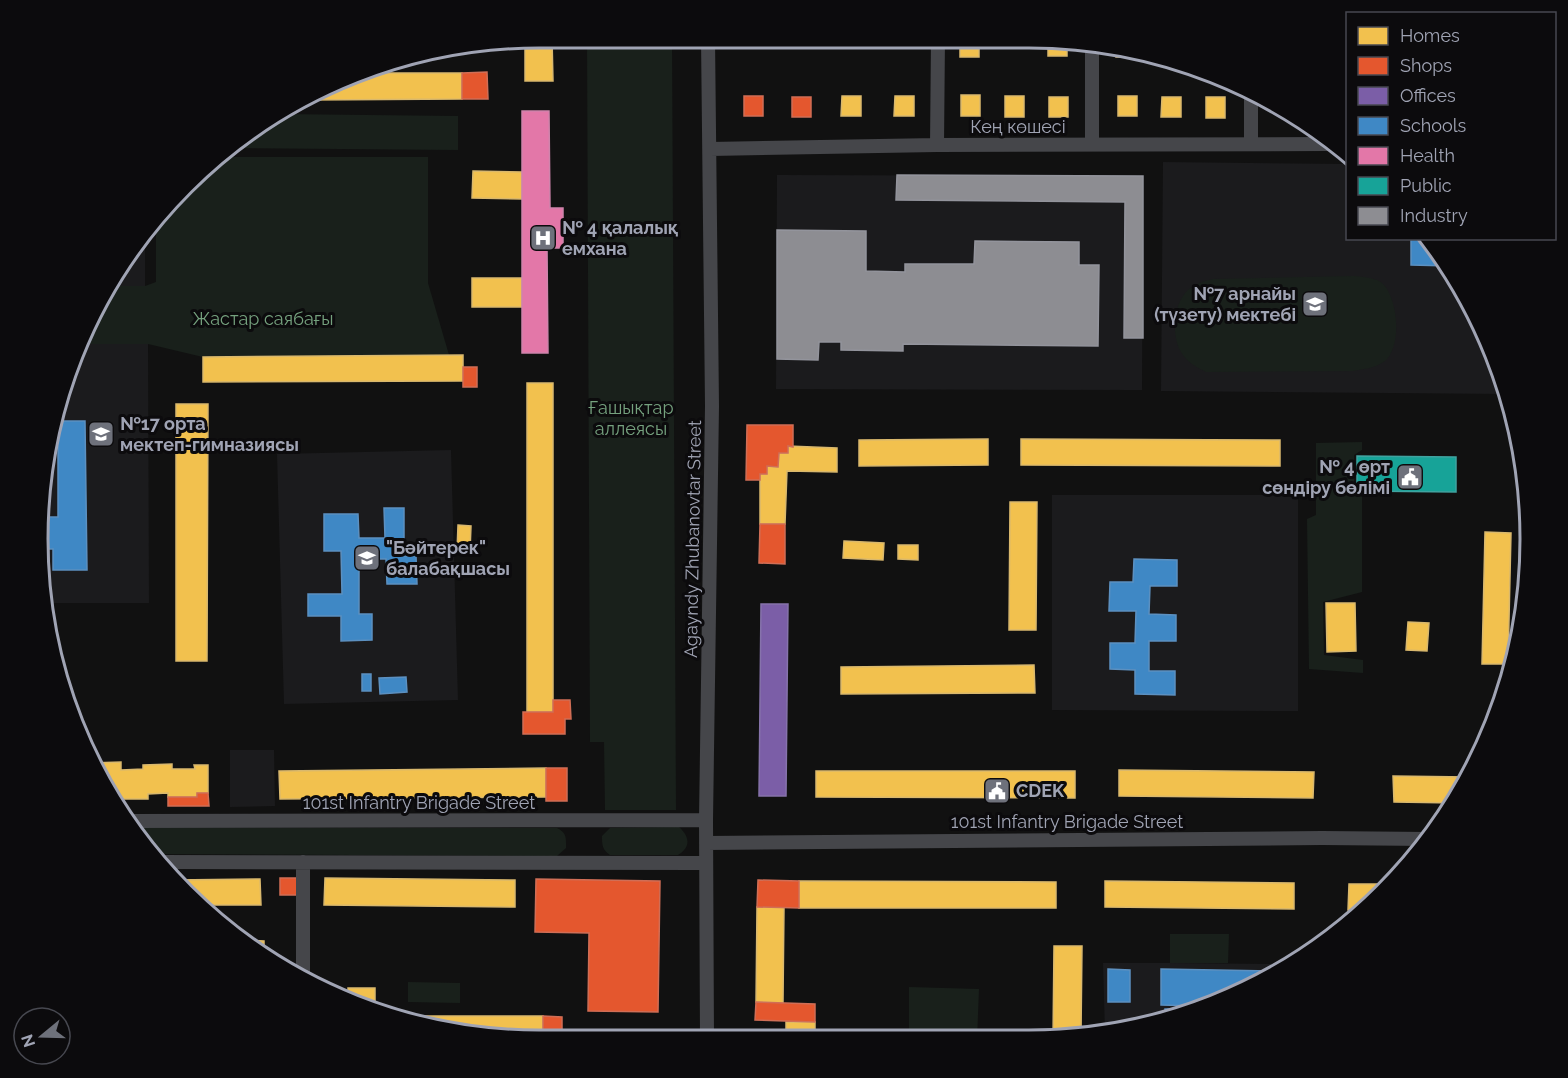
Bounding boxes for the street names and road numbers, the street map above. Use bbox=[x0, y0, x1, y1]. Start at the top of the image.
street label: Кең көшесі bbox=[970, 116, 1066, 137]
street label: Agayndy Zhubanovtar Street bbox=[680, 420, 705, 658]
street label: 101st Infantry Brigade Street bbox=[303, 792, 535, 813]
street label: 101st Infantry Brigade Street bbox=[951, 811, 1183, 832]

